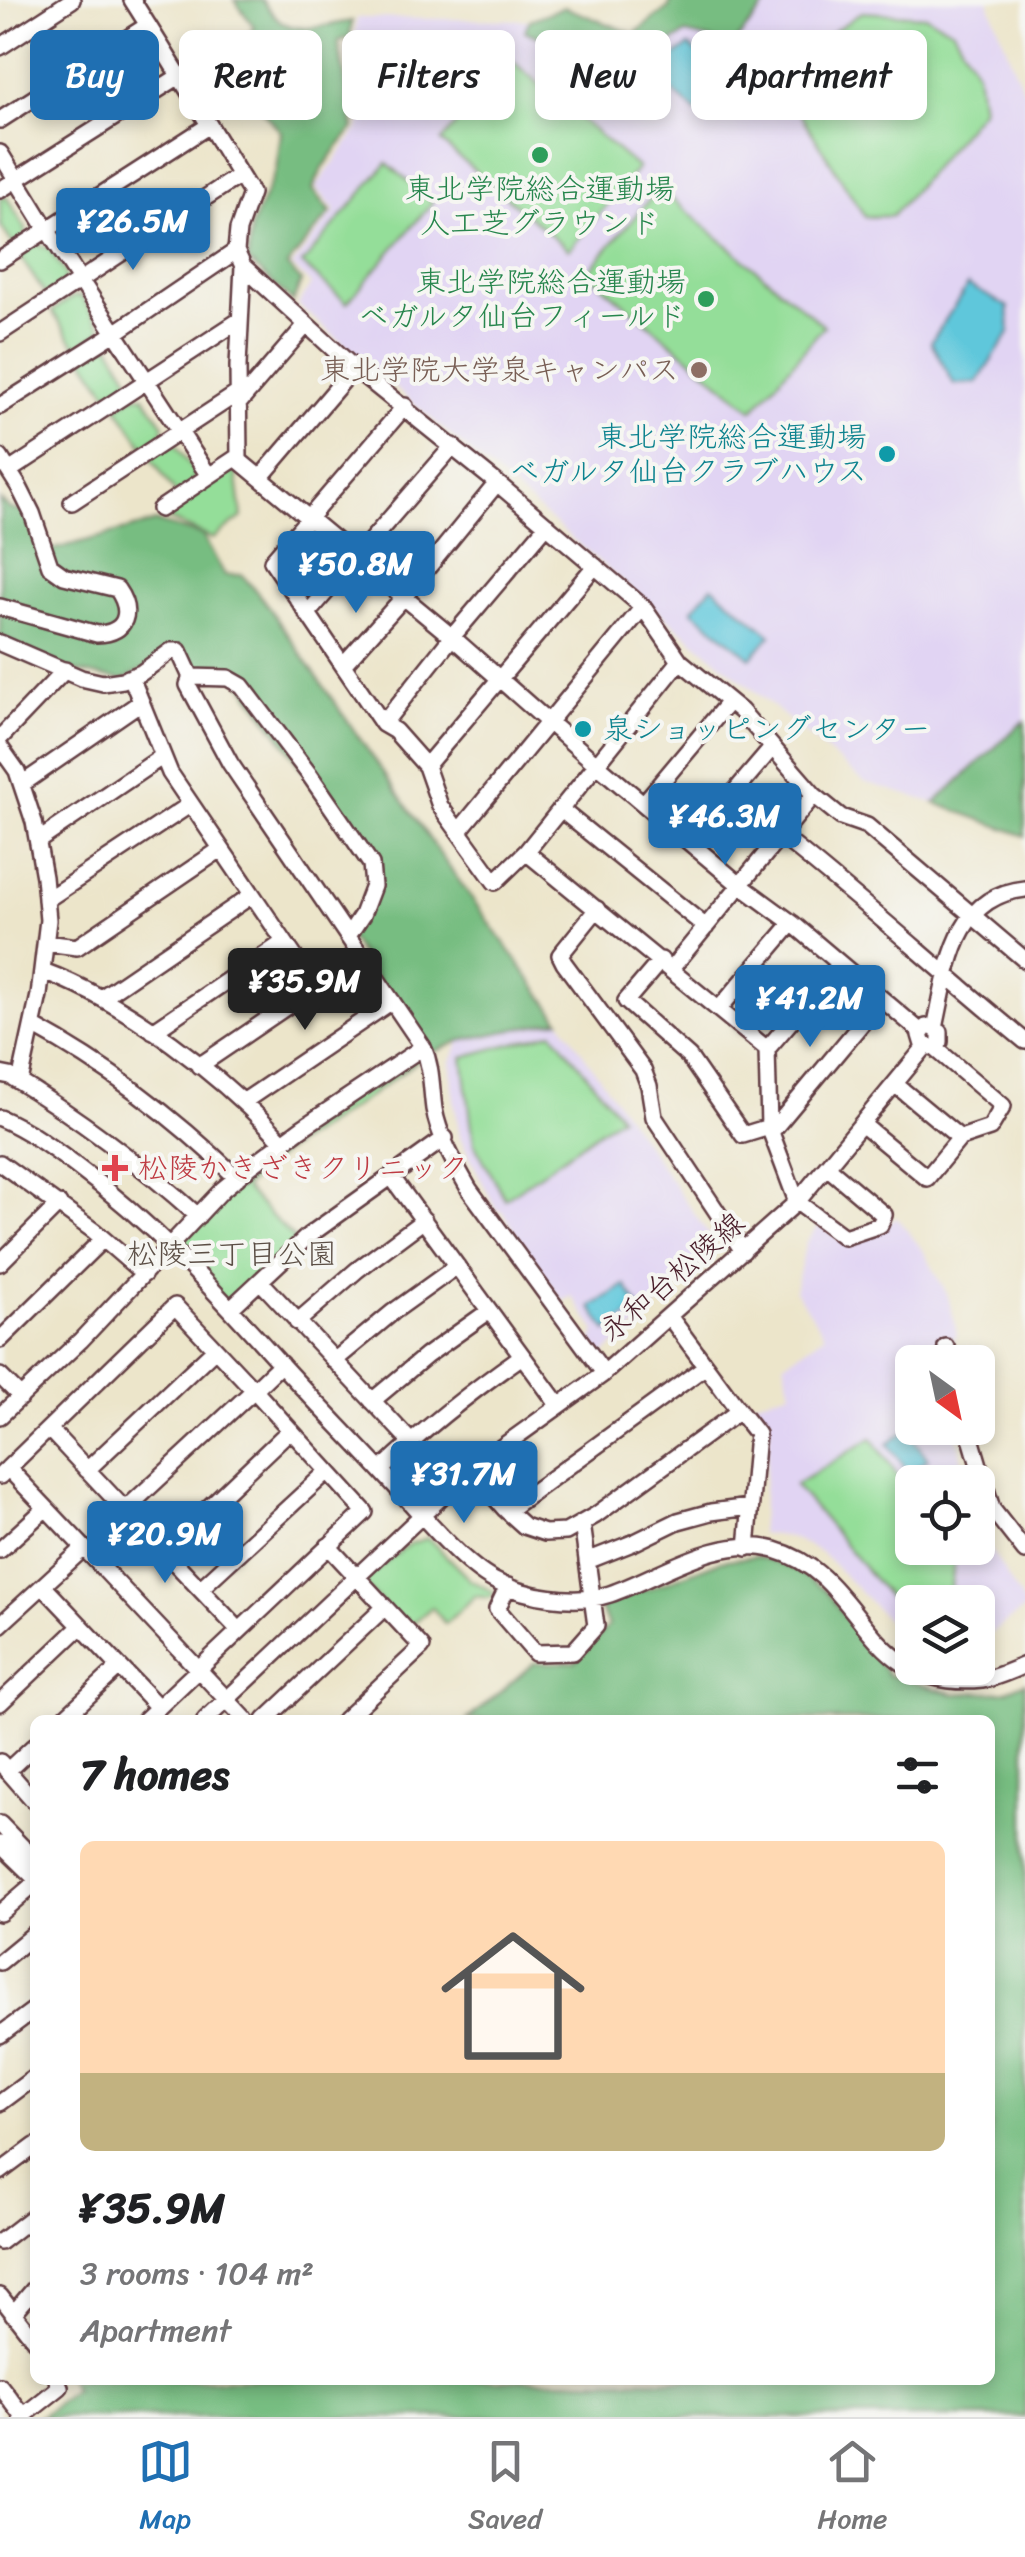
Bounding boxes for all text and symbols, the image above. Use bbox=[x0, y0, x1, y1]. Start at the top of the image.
chip: Buy bbox=[30, 30, 159, 120]
chip: Rent bbox=[179, 30, 322, 120]
chip: Filters bbox=[342, 30, 515, 120]
chip: New bbox=[535, 30, 671, 120]
chip: Apartment bbox=[691, 30, 927, 120]
marker: 東北学院総合運動場 人工芝グラウンド bbox=[529, 144, 551, 166]
place label: 東北学院総合運動場 人工芝グラウンド bbox=[405, 162, 675, 250]
pin: ¥26.5M bbox=[52, 188, 214, 273]
text: ¥26.5M bbox=[78, 192, 188, 249]
place label: 東北学院総合運動場 ベガルタ仙台フィールド bbox=[358, 255, 686, 343]
marker: 東北学院総合運動場 ベガルタ仙台フィールド bbox=[695, 288, 717, 310]
place label: 東北学院大学泉キャンパス bbox=[320, 343, 679, 397]
marker: 東北学院大学泉キャンパス bbox=[688, 359, 710, 381]
place label: 東北学院総合運動場 べガルタ仙台クラブハウス bbox=[509, 410, 867, 498]
marker: 東北学院総合運動場 べガルタ仙台クラブハウス bbox=[876, 443, 898, 465]
pin: ¥50.8M bbox=[275, 531, 437, 616]
text: ¥50.8M bbox=[300, 535, 412, 592]
place label: 泉ショッピングセンター bbox=[603, 702, 931, 756]
marker: 泉ショッピングセンター bbox=[572, 718, 594, 740]
pin: ¥46.3M bbox=[644, 783, 806, 868]
text: ¥46.3M bbox=[670, 787, 780, 844]
pin: ¥35.9M bbox=[224, 948, 386, 1033]
text: ¥35.9M bbox=[250, 952, 360, 1009]
pin: ¥41.2M bbox=[729, 965, 891, 1050]
text: ¥41.2M bbox=[757, 969, 863, 1026]
place label: 松陵かきざきクリニック bbox=[138, 1141, 468, 1195]
marker: 松陵かきざきクリニック bbox=[102, 1155, 128, 1181]
street label: 永和台松陵線 bbox=[586, 1198, 758, 1356]
park label: 松陵三丁目公園 bbox=[127, 1227, 337, 1281]
north arrow bbox=[895, 1345, 995, 1445]
map controls bbox=[895, 1345, 995, 1685]
pin: ¥31.7M bbox=[383, 1441, 545, 1526]
text: ¥31.7M bbox=[412, 1445, 516, 1502]
button: locate bbox=[895, 1465, 995, 1565]
pin: ¥20.9M bbox=[84, 1501, 246, 1586]
text: ¥20.9M bbox=[109, 1505, 221, 1562]
button: layers bbox=[895, 1585, 995, 1685]
text: 7 homes bbox=[80, 1738, 229, 1812]
icon: filters bbox=[890, 1748, 945, 1803]
icon: home bbox=[423, 1906, 603, 2086]
text: ¥35.9M bbox=[80, 2171, 225, 2245]
text: 3 rooms · 104 m² bbox=[80, 2245, 314, 2302]
text: Apartment bbox=[80, 2302, 231, 2359]
tab: Map bbox=[138, 2434, 193, 2543]
tab: Saved bbox=[468, 2434, 542, 2543]
tab: Home bbox=[817, 2434, 887, 2543]

